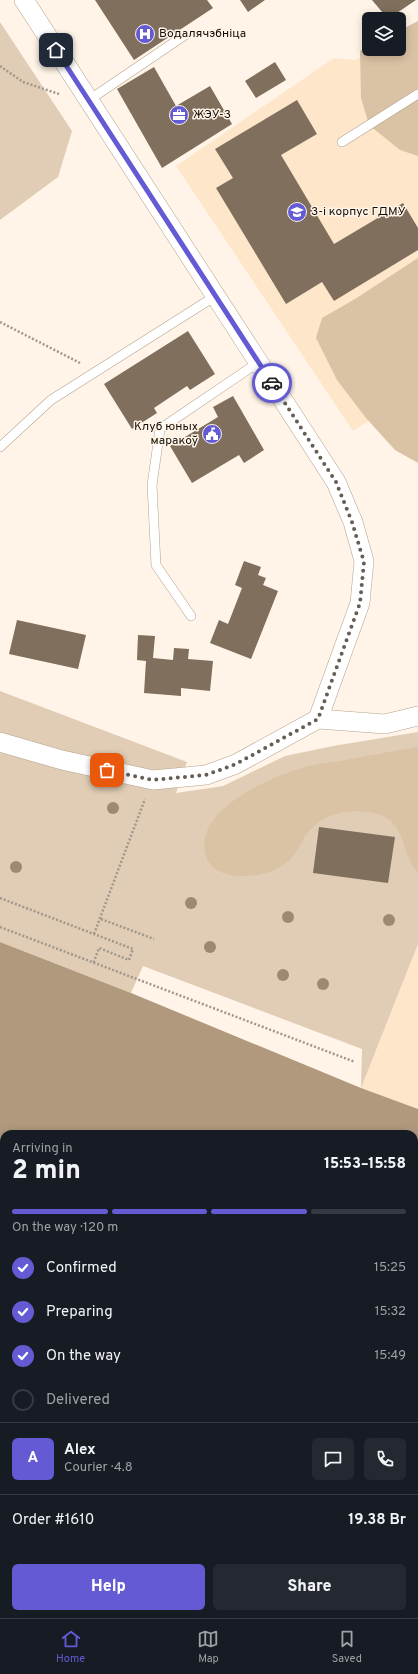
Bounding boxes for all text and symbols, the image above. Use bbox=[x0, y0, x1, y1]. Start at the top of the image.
map controls bbox=[362, 12, 406, 56]
button: layers bbox=[362, 12, 406, 56]
hospital icon: Водалячэбніца bbox=[134, 23, 156, 45]
place label: Водалячэбніца bbox=[159, 26, 246, 42]
pin bbox=[39, 33, 73, 67]
icon: home bbox=[45, 39, 67, 61]
office icon: ЖЭУ-3 bbox=[168, 104, 190, 126]
place label: ЖЭУ-3 bbox=[193, 107, 231, 123]
school or university icon: 3-і корпус ГДМУ bbox=[286, 201, 308, 223]
place label: 3-і корпус ГДМУ bbox=[311, 204, 406, 220]
courier bbox=[252, 363, 292, 403]
icon: car bbox=[261, 372, 283, 394]
place label: Клуб юных маракоў bbox=[134, 419, 198, 449]
public building icon: Клуб юных маракоў bbox=[201, 423, 223, 445]
pin bbox=[90, 753, 124, 787]
icon: bag bbox=[96, 759, 118, 781]
text: Arriving in bbox=[12, 1141, 73, 1157]
text: 2 min bbox=[12, 1155, 81, 1188]
text: 15:53–15:58 bbox=[324, 1155, 406, 1174]
text: On the way · 120 m bbox=[12, 1220, 118, 1236]
icon: check bbox=[12, 1257, 34, 1279]
text: Confirmed bbox=[46, 1259, 117, 1278]
text: 15:25 bbox=[374, 1260, 406, 1276]
icon: check bbox=[12, 1301, 34, 1323]
text: Preparing bbox=[46, 1303, 113, 1322]
text: 15:32 bbox=[375, 1304, 406, 1320]
icon: check bbox=[12, 1345, 34, 1367]
text: On the way bbox=[46, 1347, 121, 1366]
text: 15:49 bbox=[375, 1348, 406, 1364]
text: Delivered bbox=[46, 1391, 110, 1410]
button: chat bbox=[312, 1438, 354, 1480]
button: phone bbox=[364, 1438, 406, 1480]
text: Alex bbox=[64, 1441, 96, 1460]
text: A bbox=[28, 1449, 38, 1468]
text: Courier · 4.8 bbox=[64, 1460, 133, 1476]
text: Order #1610 bbox=[12, 1511, 95, 1530]
text: 19.38 Br bbox=[348, 1511, 406, 1530]
button: Help bbox=[12, 1564, 205, 1610]
button: Share bbox=[213, 1564, 406, 1610]
tab: Home bbox=[56, 1628, 85, 1666]
tab: Map bbox=[197, 1628, 219, 1666]
tab: Saved bbox=[332, 1628, 362, 1666]

